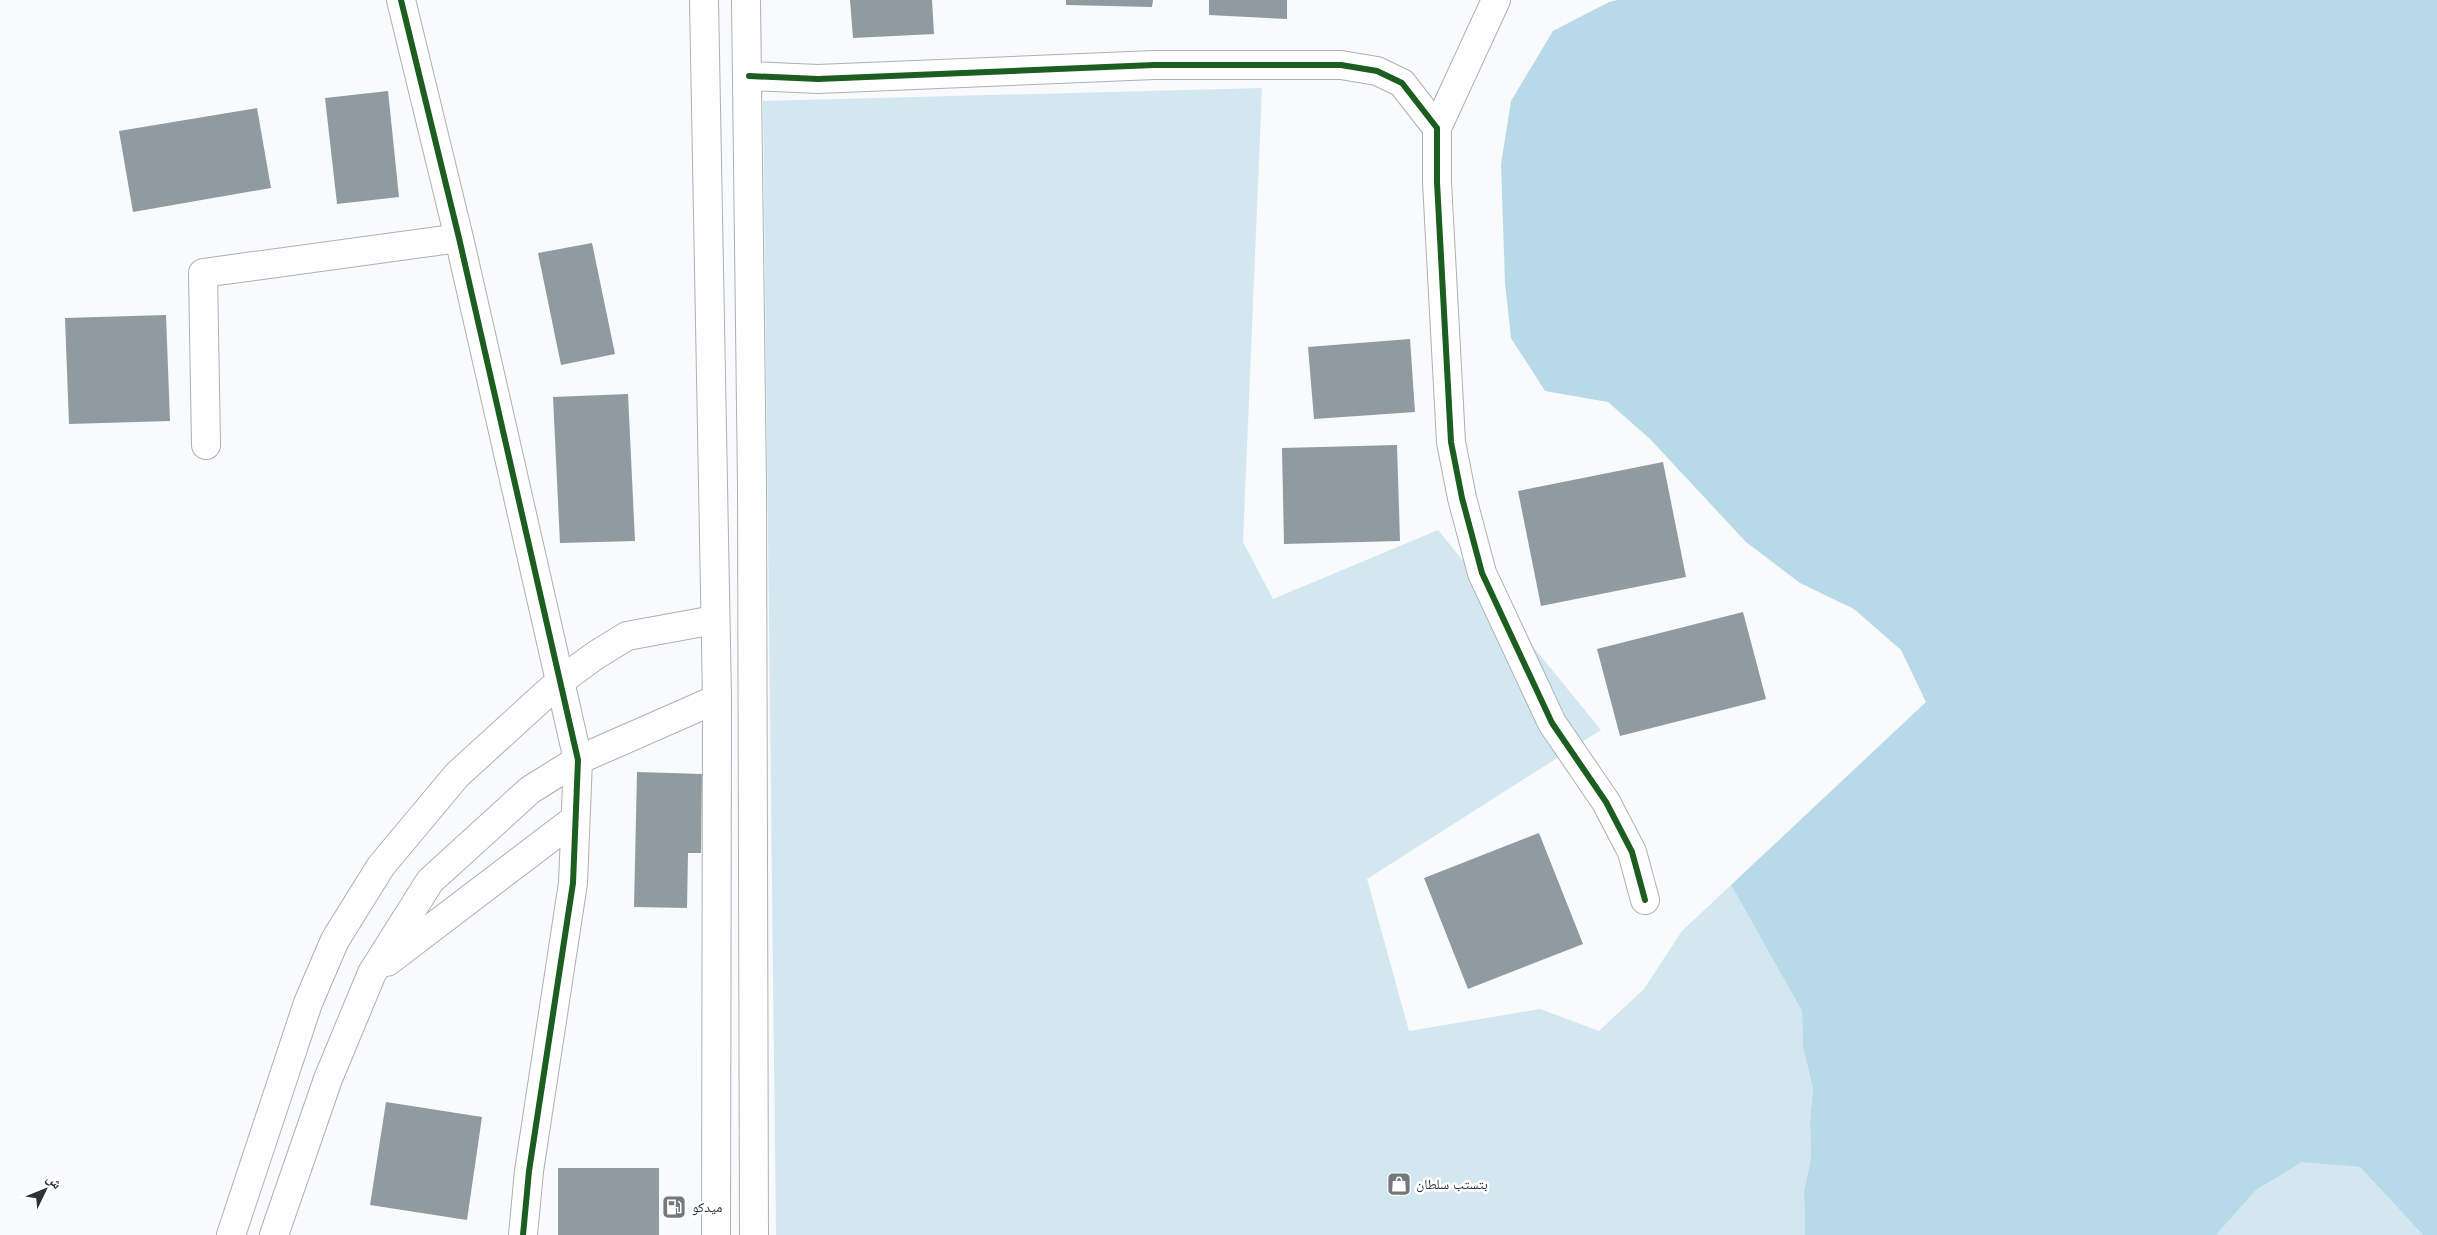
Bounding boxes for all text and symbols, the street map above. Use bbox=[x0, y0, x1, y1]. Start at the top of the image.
north arrow bbox=[20, 1165, 70, 1215]
text: ش bbox=[43, 1170, 66, 1193]
shop icon: بتستب سلطان bbox=[1386, 1171, 1412, 1197]
place label: بتستب سلطان bbox=[1416, 1176, 1488, 1193]
fuel station icon: ميدكو bbox=[661, 1194, 687, 1220]
place label: ميدكو bbox=[692, 1199, 722, 1216]

